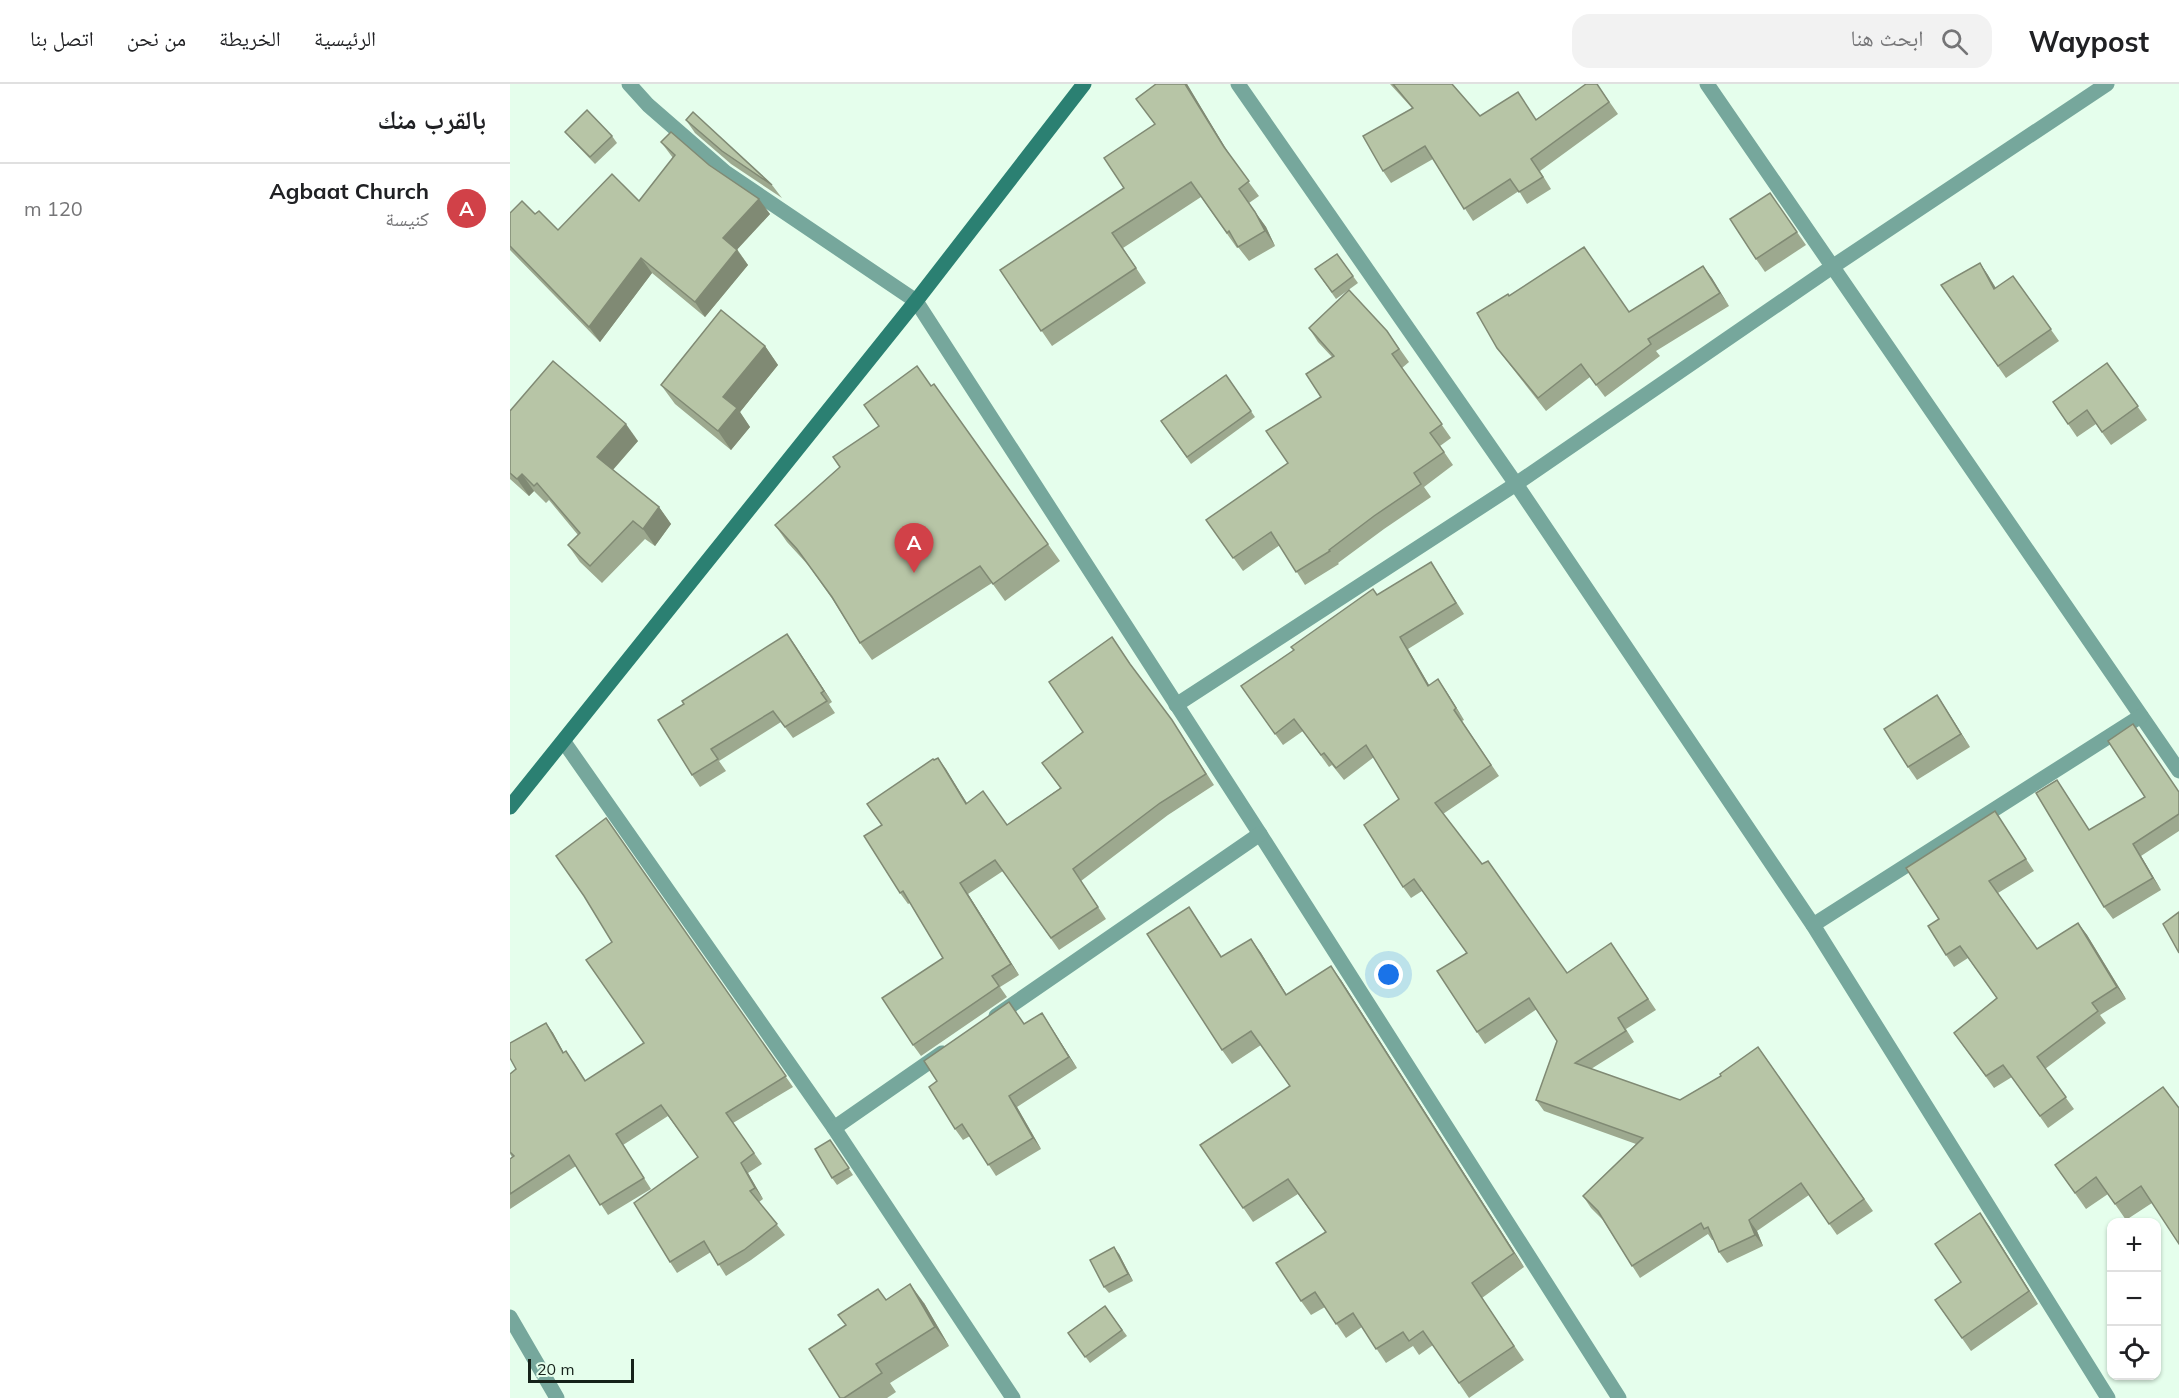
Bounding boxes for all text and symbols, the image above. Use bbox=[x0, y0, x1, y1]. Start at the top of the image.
search box bbox=[1572, 14, 1992, 68]
text: ابحث هنا bbox=[1851, 24, 1923, 52]
text: Waypost bbox=[2028, 24, 2149, 59]
text: اتصل بنا bbox=[30, 25, 94, 51]
text: من نحن bbox=[127, 25, 186, 51]
text: الخريطة bbox=[219, 25, 281, 51]
text: الرئيسية bbox=[314, 25, 376, 51]
icon: search bbox=[1938, 25, 1971, 58]
text: بالقرب منك bbox=[377, 103, 486, 136]
text: Agbaat Church bbox=[269, 177, 429, 205]
text: 120 m bbox=[24, 196, 83, 221]
text: A bbox=[459, 196, 474, 221]
text: كنيسة bbox=[385, 206, 429, 231]
pin: A bbox=[894, 524, 934, 573]
your location bbox=[1374, 960, 1403, 989]
map controls bbox=[2107, 1218, 2161, 1380]
button: + bbox=[2107, 1218, 2161, 1272]
button: − bbox=[2107, 1272, 2161, 1326]
button: locate bbox=[2107, 1326, 2161, 1380]
scale bar bbox=[528, 1356, 634, 1384]
text: 20 m bbox=[537, 1359, 574, 1379]

